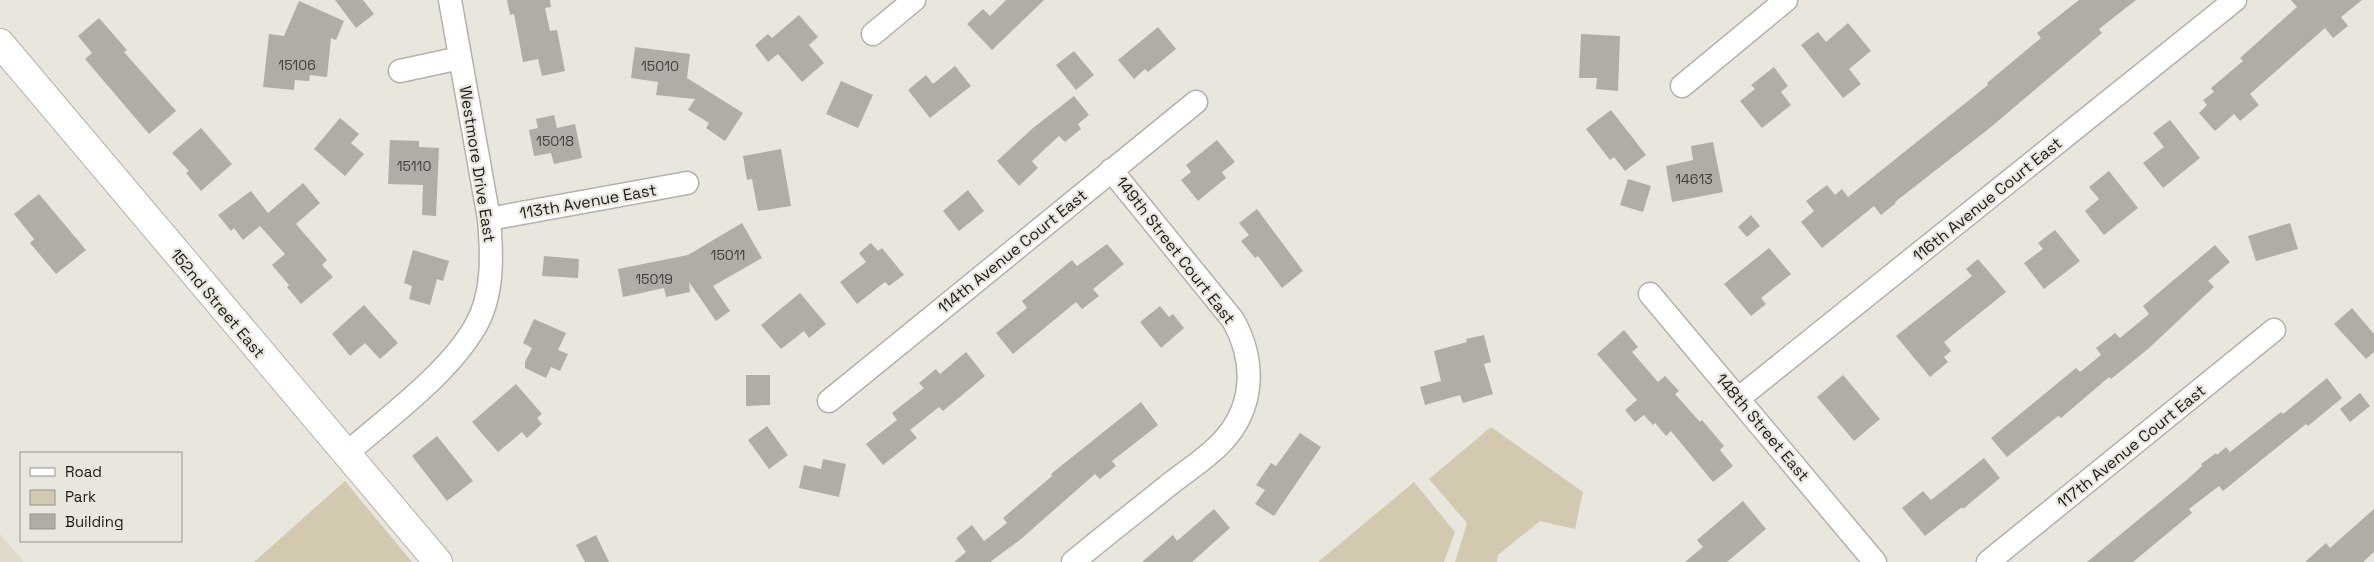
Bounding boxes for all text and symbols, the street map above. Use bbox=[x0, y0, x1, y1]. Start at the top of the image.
house number: 15106 bbox=[278, 56, 316, 74]
house number: 15010 bbox=[641, 57, 679, 75]
street label: Westmore Drive East bbox=[455, 84, 500, 244]
house number: 15018 bbox=[536, 132, 574, 150]
street label: 116th Avenue Court East bbox=[1908, 133, 2066, 266]
house number: 15110 bbox=[397, 157, 431, 175]
house number: 14613 bbox=[1675, 170, 1713, 188]
street label: 149th Street Court East bbox=[1111, 172, 1240, 328]
street label: 113th Avenue East bbox=[518, 179, 658, 224]
street label: 114th Avenue Court East bbox=[933, 185, 1091, 318]
street label: 152nd Street East bbox=[166, 244, 270, 362]
house number: 15011 bbox=[711, 246, 745, 264]
house number: 15019 bbox=[635, 270, 673, 288]
street label: 148th Street East bbox=[1711, 369, 1814, 486]
street label: 117th Avenue Court East bbox=[2053, 380, 2210, 513]
legend bbox=[20, 452, 182, 542]
text: Road bbox=[65, 462, 102, 481]
text: Park bbox=[65, 487, 96, 506]
text: Building bbox=[65, 512, 124, 531]

